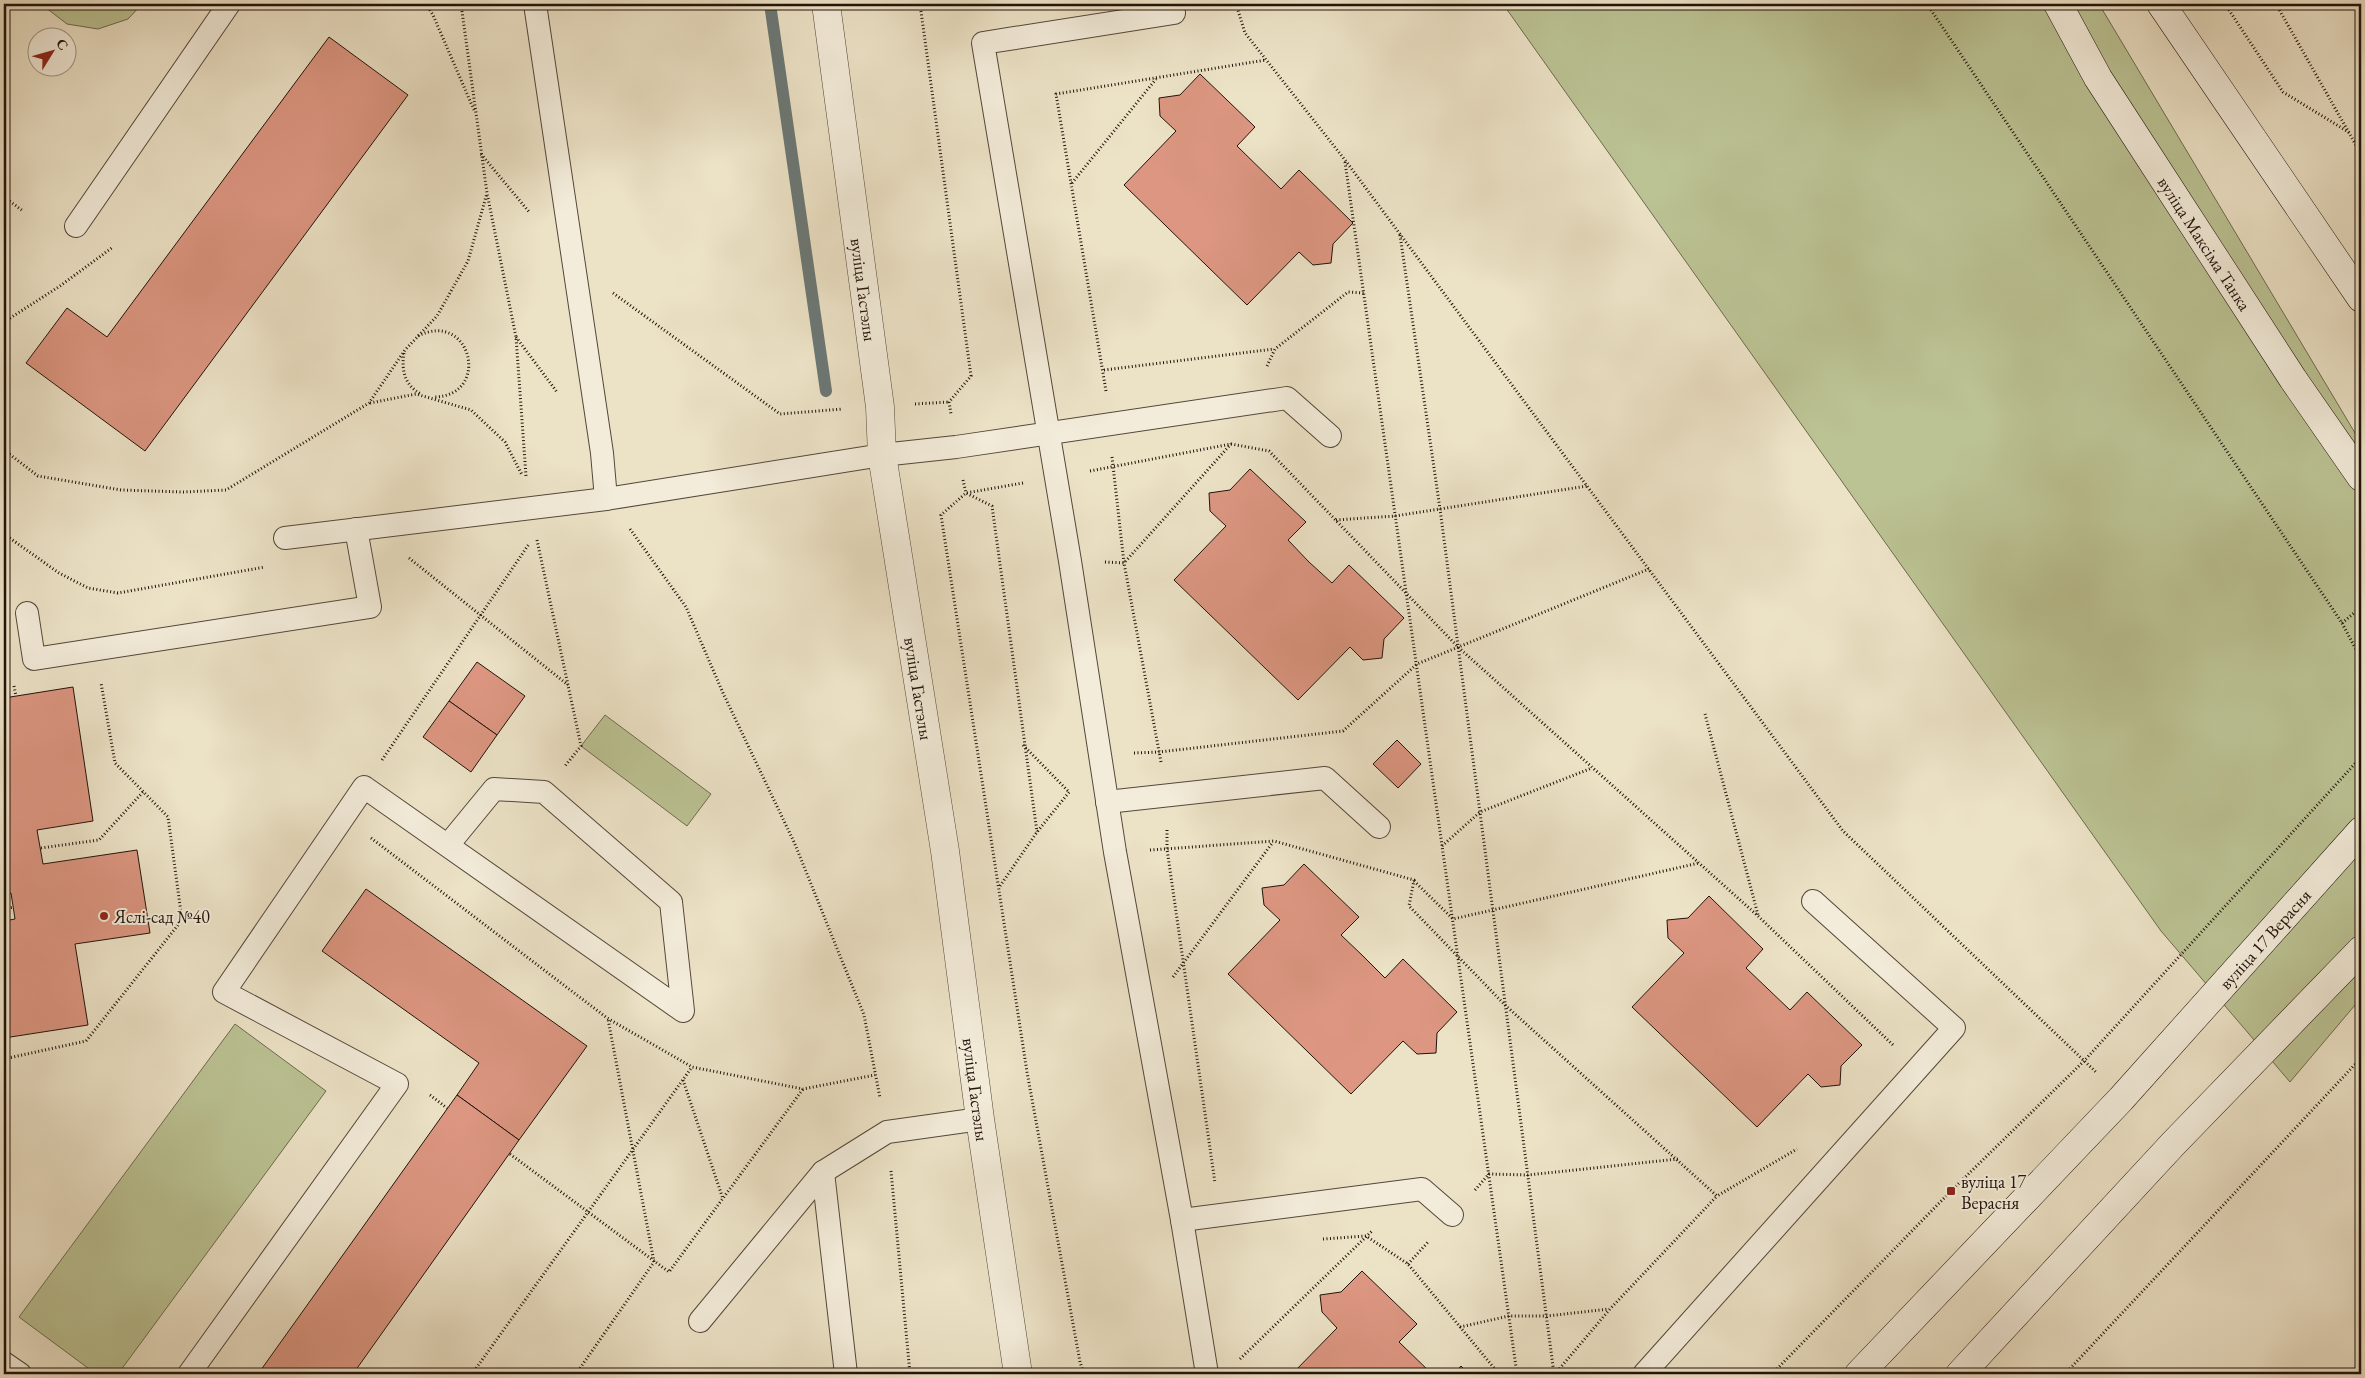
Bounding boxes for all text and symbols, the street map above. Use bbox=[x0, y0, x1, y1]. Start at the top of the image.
north arrow bbox=[28, 28, 78, 78]
text: С bbox=[52, 35, 73, 54]
street label: вуліца Максіма Танка bbox=[2153, 172, 2257, 315]
street label: вуліца Гастэлы bbox=[846, 236, 883, 342]
street label: вуліца Гастэлы bbox=[900, 635, 939, 741]
street label: вуліца 17 Верасня bbox=[2214, 884, 2316, 994]
place label: Яслі-сад №40 bbox=[113, 905, 210, 928]
marker: Яслі-сад №40 bbox=[98, 910, 110, 922]
street label: вуліца Гастэлы bbox=[958, 1036, 995, 1142]
place label: вуліца 17 Верасня bbox=[1961, 1170, 2027, 1214]
marker: вуліца 17 Верасня bbox=[1945, 1185, 1957, 1197]

